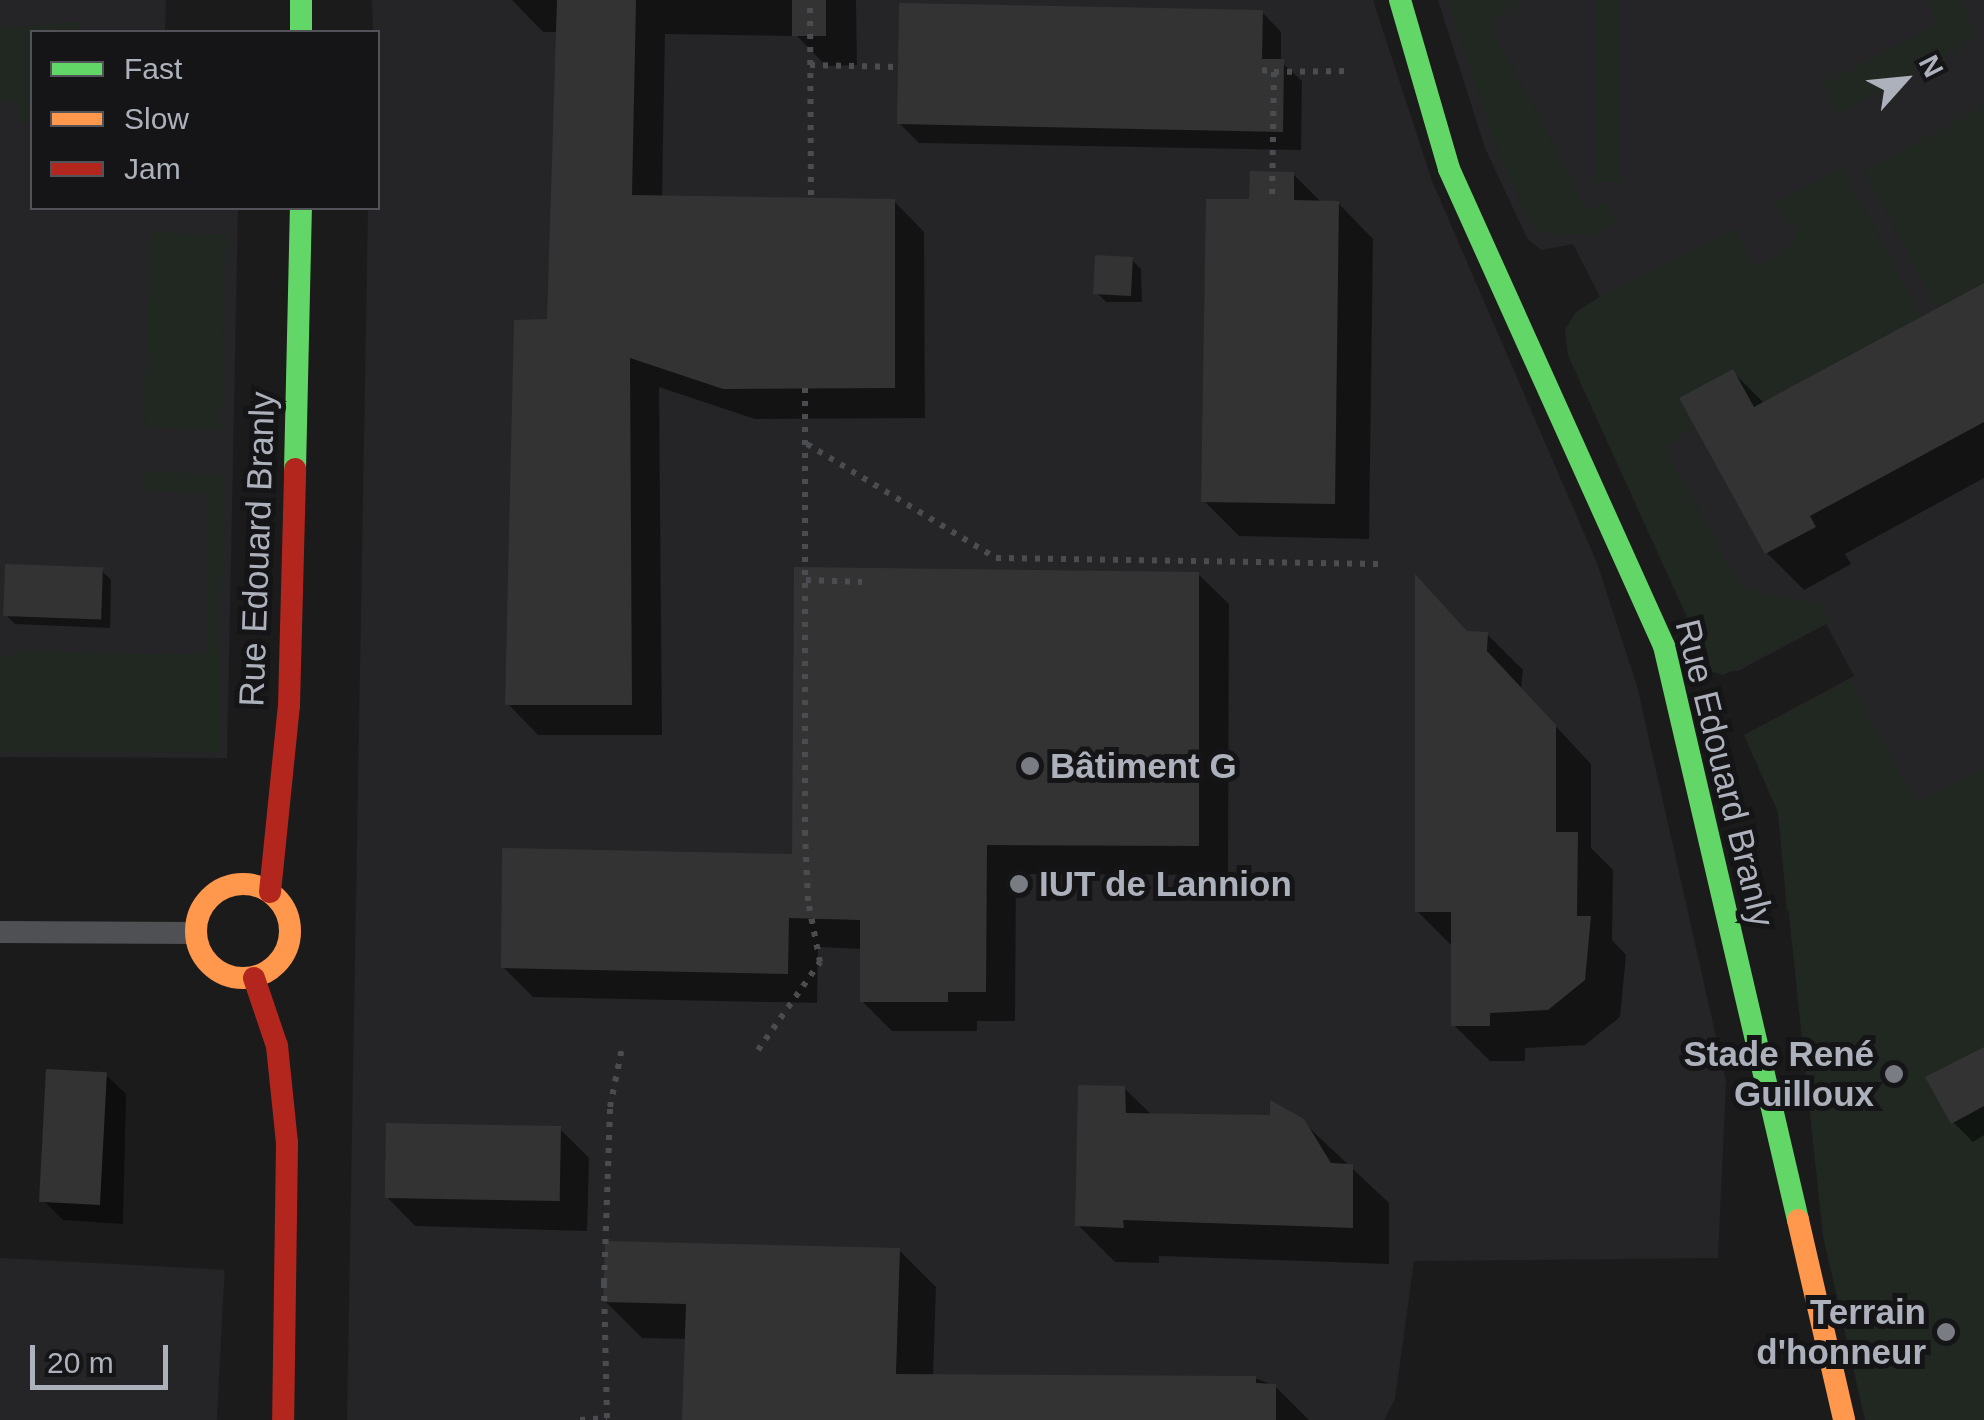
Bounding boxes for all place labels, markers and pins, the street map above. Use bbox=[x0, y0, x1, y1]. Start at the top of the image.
place label: Bâtiment G bbox=[1050, 745, 1237, 787]
marker: Bâtiment G bbox=[1019, 755, 1041, 777]
place label: IUT de Lannion bbox=[1039, 863, 1292, 905]
marker: IUT de Lannion bbox=[1008, 873, 1030, 895]
place label: Stade René Guilloux bbox=[1683, 1033, 1874, 1115]
marker: Stade René Guilloux bbox=[1883, 1063, 1905, 1085]
place label: Terrain d'honneur bbox=[1756, 1291, 1926, 1373]
marker: Terrain d'honneur bbox=[1935, 1321, 1957, 1343]

